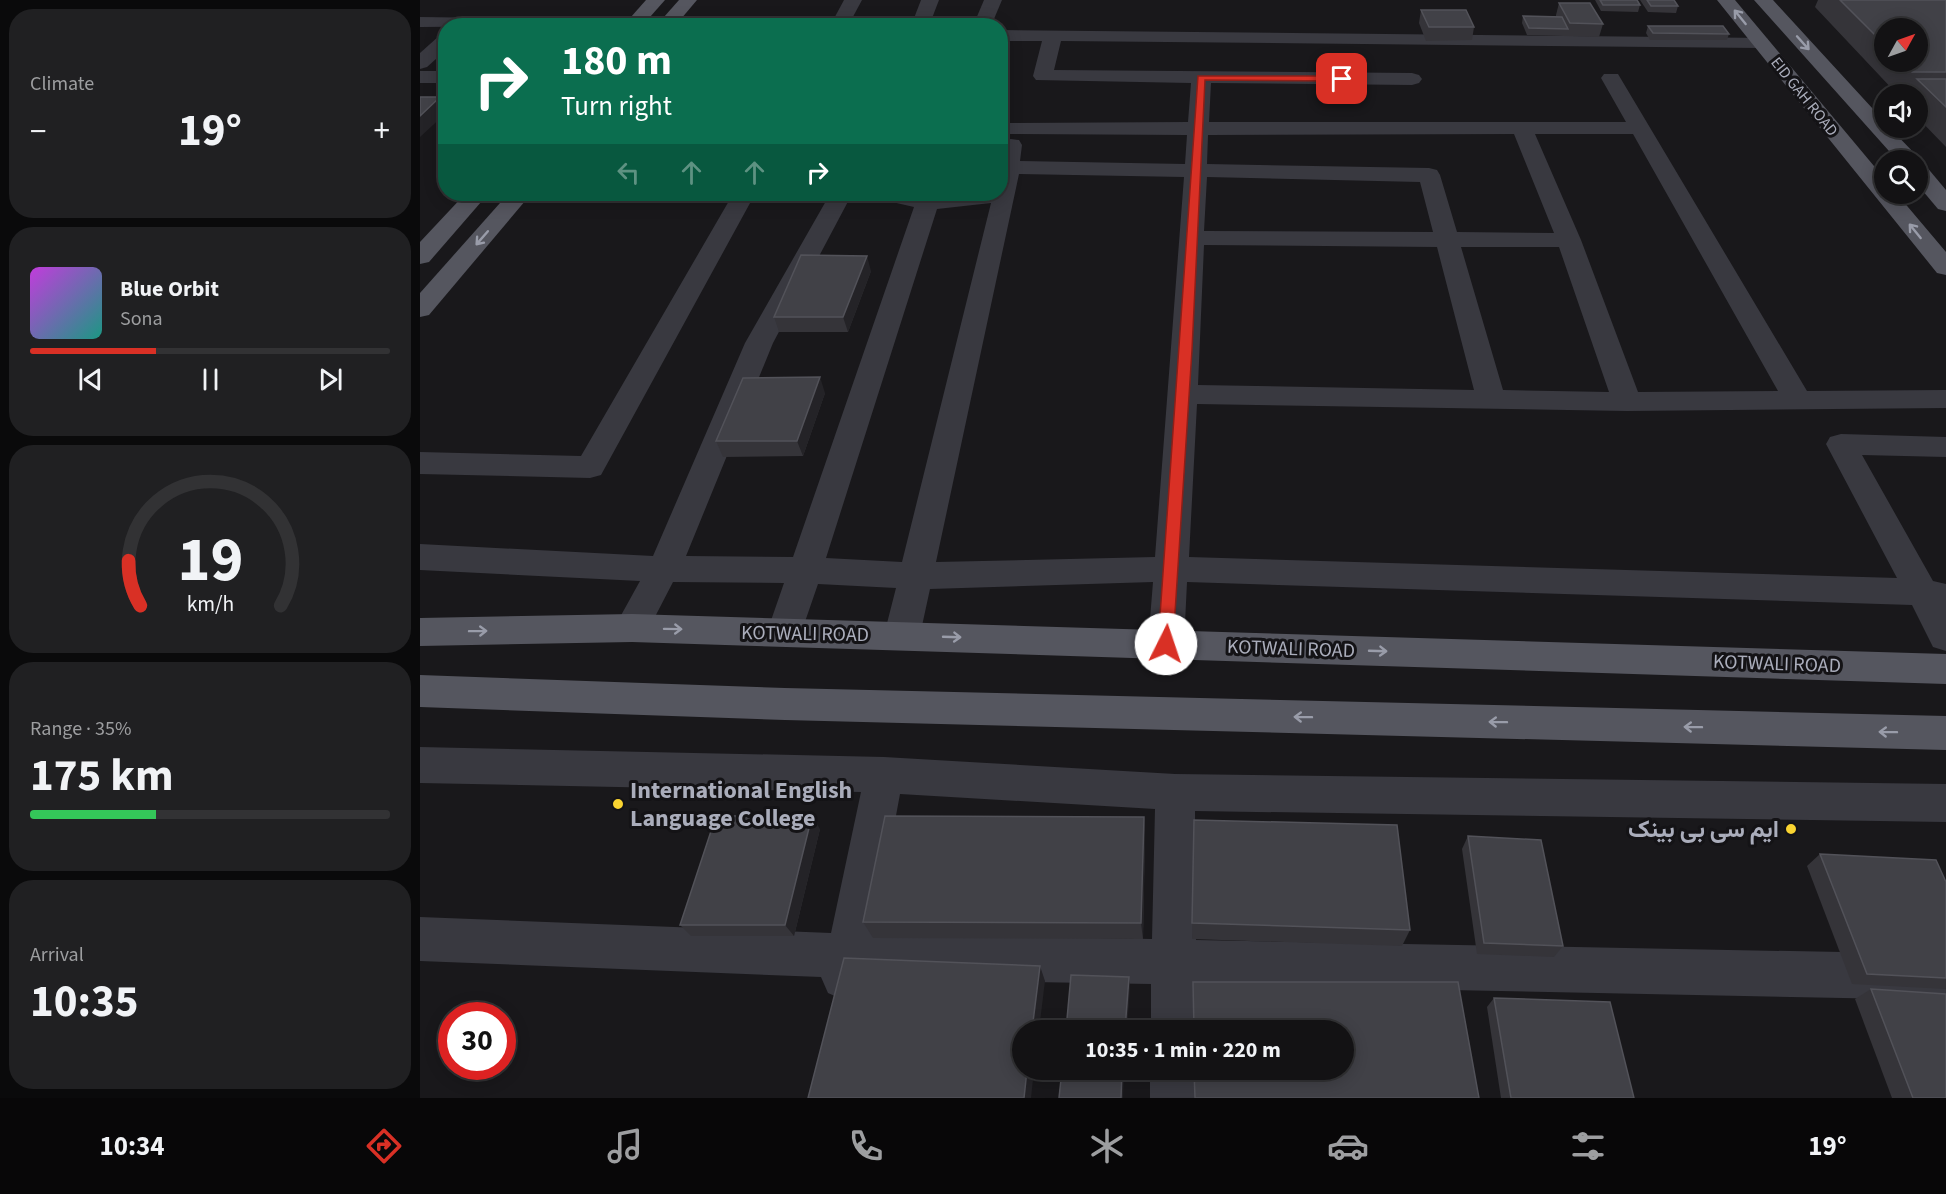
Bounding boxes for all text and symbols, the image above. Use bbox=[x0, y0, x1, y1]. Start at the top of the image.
one-way arrow bbox=[1734, 10, 1747, 26]
north arrow bbox=[1874, 18, 1928, 72]
map controls bbox=[1874, 18, 1928, 204]
text: 180 m bbox=[561, 31, 672, 91]
one-way arrow bbox=[1796, 35, 1810, 50]
icon: right bbox=[462, 42, 540, 120]
street label: EID GAH ROAD bbox=[1765, 52, 1843, 141]
pin bbox=[1316, 53, 1367, 104]
icon: arrive bbox=[1325, 62, 1358, 95]
text: Climate bbox=[30, 70, 94, 98]
button: sound bbox=[1874, 84, 1928, 138]
text: Turn right bbox=[561, 87, 672, 126]
text: 19° bbox=[178, 99, 242, 163]
text: − bbox=[30, 108, 46, 155]
text: + bbox=[374, 108, 390, 155]
button: search bbox=[1874, 150, 1928, 204]
icon: left bbox=[612, 156, 645, 189]
icon: ahead bbox=[675, 156, 708, 189]
icon: ahead bbox=[738, 156, 771, 189]
icon: right bbox=[801, 156, 834, 189]
one-way arrow bbox=[1909, 223, 1922, 239]
one-way arrow bbox=[475, 230, 489, 245]
text: Blue Orbit bbox=[120, 273, 219, 305]
text: Sona bbox=[120, 305, 163, 333]
icon: previous bbox=[74, 363, 107, 396]
icon: pause bbox=[194, 363, 227, 396]
icon: next bbox=[314, 363, 347, 396]
text: 19 bbox=[177, 516, 243, 605]
text: km/h bbox=[186, 589, 234, 620]
position arrow bbox=[1134, 612, 1198, 676]
street label: KOTWALI ROAD bbox=[741, 619, 869, 649]
one-way arrow bbox=[663, 624, 683, 635]
one-way arrow bbox=[468, 625, 488, 637]
one-way arrow bbox=[942, 631, 962, 643]
street label: KOTWALI ROAD bbox=[1227, 633, 1355, 665]
one-way arrow bbox=[1368, 645, 1388, 656]
street label: KOTWALI ROAD bbox=[1713, 648, 1841, 680]
one-way arrow bbox=[1293, 711, 1313, 723]
text: Range · 35% bbox=[30, 715, 131, 743]
one-way arrow bbox=[1488, 716, 1508, 727]
one-way arrow bbox=[1683, 721, 1703, 732]
one-way arrow bbox=[1878, 726, 1898, 737]
text: 175 km bbox=[30, 744, 174, 808]
place label: International English Language College bbox=[630, 773, 852, 836]
marker: International English Language College bbox=[611, 797, 625, 811]
place label: ایم سی بی بینک bbox=[1628, 812, 1779, 847]
marker: ایم سی بی بینک bbox=[1784, 822, 1798, 836]
text: Arrival bbox=[30, 941, 84, 969]
text: 10:35 bbox=[30, 970, 139, 1034]
speed limit sign: 30 bbox=[438, 1002, 516, 1080]
text: 10:35 · 1 min · 220 m bbox=[1085, 1034, 1281, 1066]
icon: directions bbox=[363, 1125, 405, 1167]
icon: music bbox=[604, 1125, 646, 1167]
icon: phone bbox=[845, 1125, 887, 1167]
icon: climate bbox=[1086, 1125, 1128, 1167]
icon: car bbox=[1327, 1125, 1369, 1167]
icon: filters bbox=[1567, 1125, 1609, 1167]
text: 10:34 bbox=[99, 1127, 165, 1166]
text: 19° bbox=[1808, 1127, 1847, 1166]

